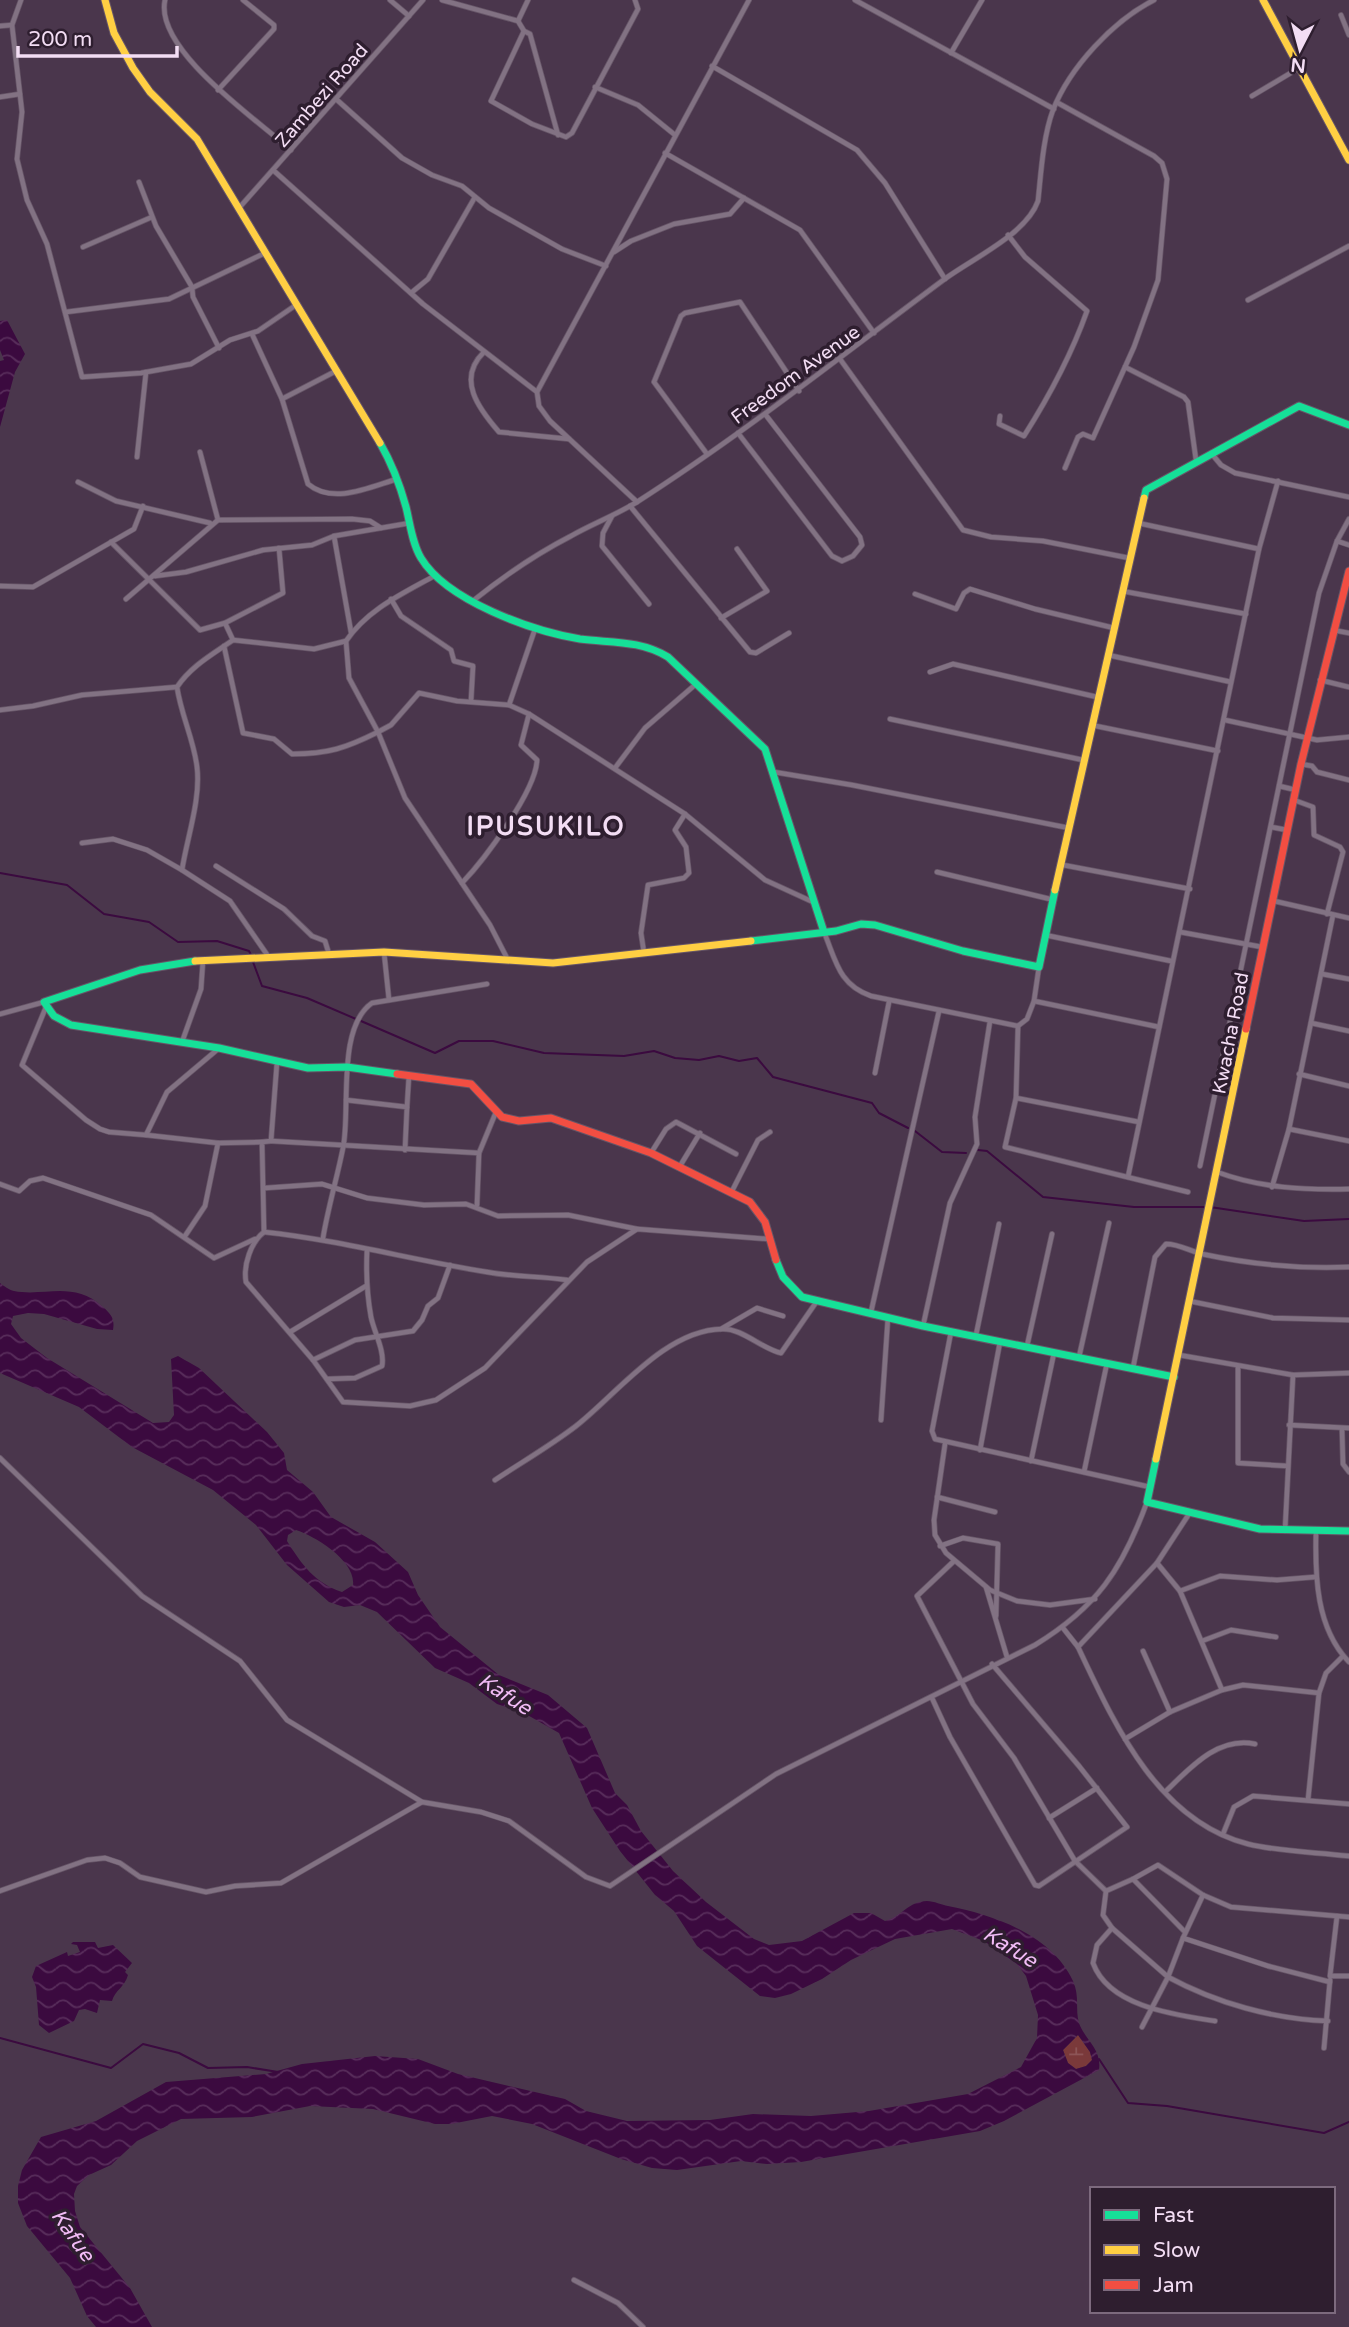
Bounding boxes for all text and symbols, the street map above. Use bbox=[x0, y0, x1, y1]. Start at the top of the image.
scale bar bbox=[18, 14, 177, 58]
north arrow bbox=[1265, 14, 1335, 84]
text: 200 m bbox=[28, 27, 92, 52]
street label: Zambezi Road bbox=[271, 39, 373, 152]
text: N bbox=[1290, 53, 1307, 77]
street label: Freedom Avenue bbox=[727, 321, 864, 429]
district label: IPUSUKILO bbox=[466, 811, 626, 842]
street label: Kwacha Road bbox=[1208, 971, 1254, 1096]
water label: Kafue bbox=[473, 1668, 537, 1721]
water label: Kafue bbox=[978, 1922, 1042, 1974]
legend bbox=[1090, 2187, 1335, 2313]
text: Fast bbox=[1153, 2203, 1194, 2228]
water label: Kafue bbox=[46, 2204, 100, 2267]
text: Slow bbox=[1153, 2238, 1201, 2263]
text: Jam bbox=[1153, 2273, 1194, 2298]

